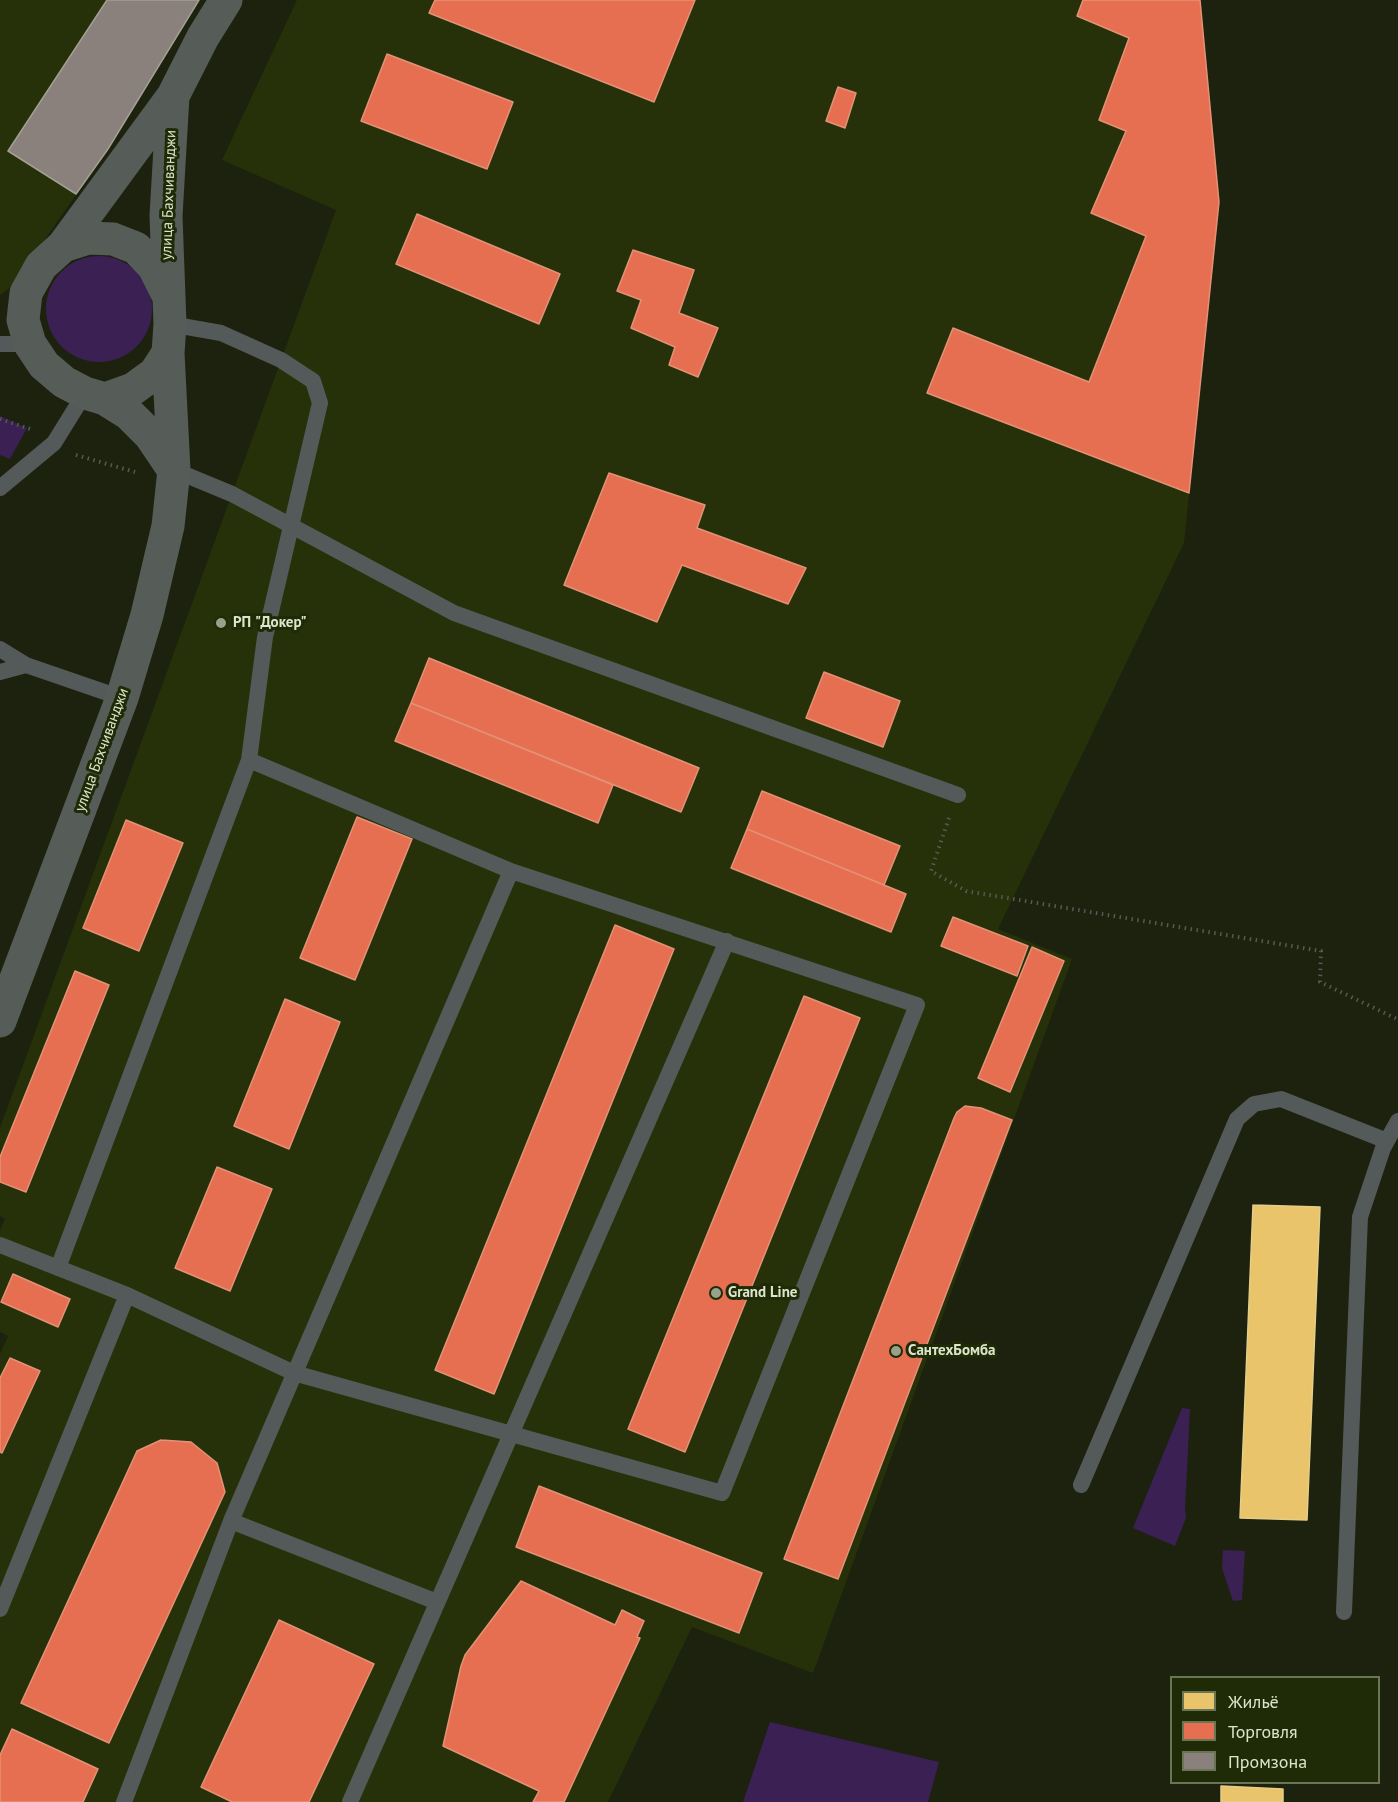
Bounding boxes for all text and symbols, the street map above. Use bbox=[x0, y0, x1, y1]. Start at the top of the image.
street label: улица Бахчиванджи bbox=[158, 130, 180, 260]
place label: РП "Докер" bbox=[233, 614, 306, 632]
marker: РП "Докер" bbox=[214, 616, 228, 630]
street label: улица Бахчиванджи bbox=[71, 686, 133, 814]
place label: Grand Line bbox=[728, 1284, 797, 1302]
marker: Grand Line bbox=[709, 1286, 723, 1300]
place label: СантехБомба bbox=[908, 1342, 995, 1360]
marker: СантехБомба bbox=[889, 1344, 903, 1358]
legend bbox=[1170, 1676, 1380, 1784]
text: Жильё bbox=[1228, 1690, 1279, 1713]
text: Торговля bbox=[1228, 1720, 1298, 1743]
text: Промзона bbox=[1228, 1750, 1307, 1773]

